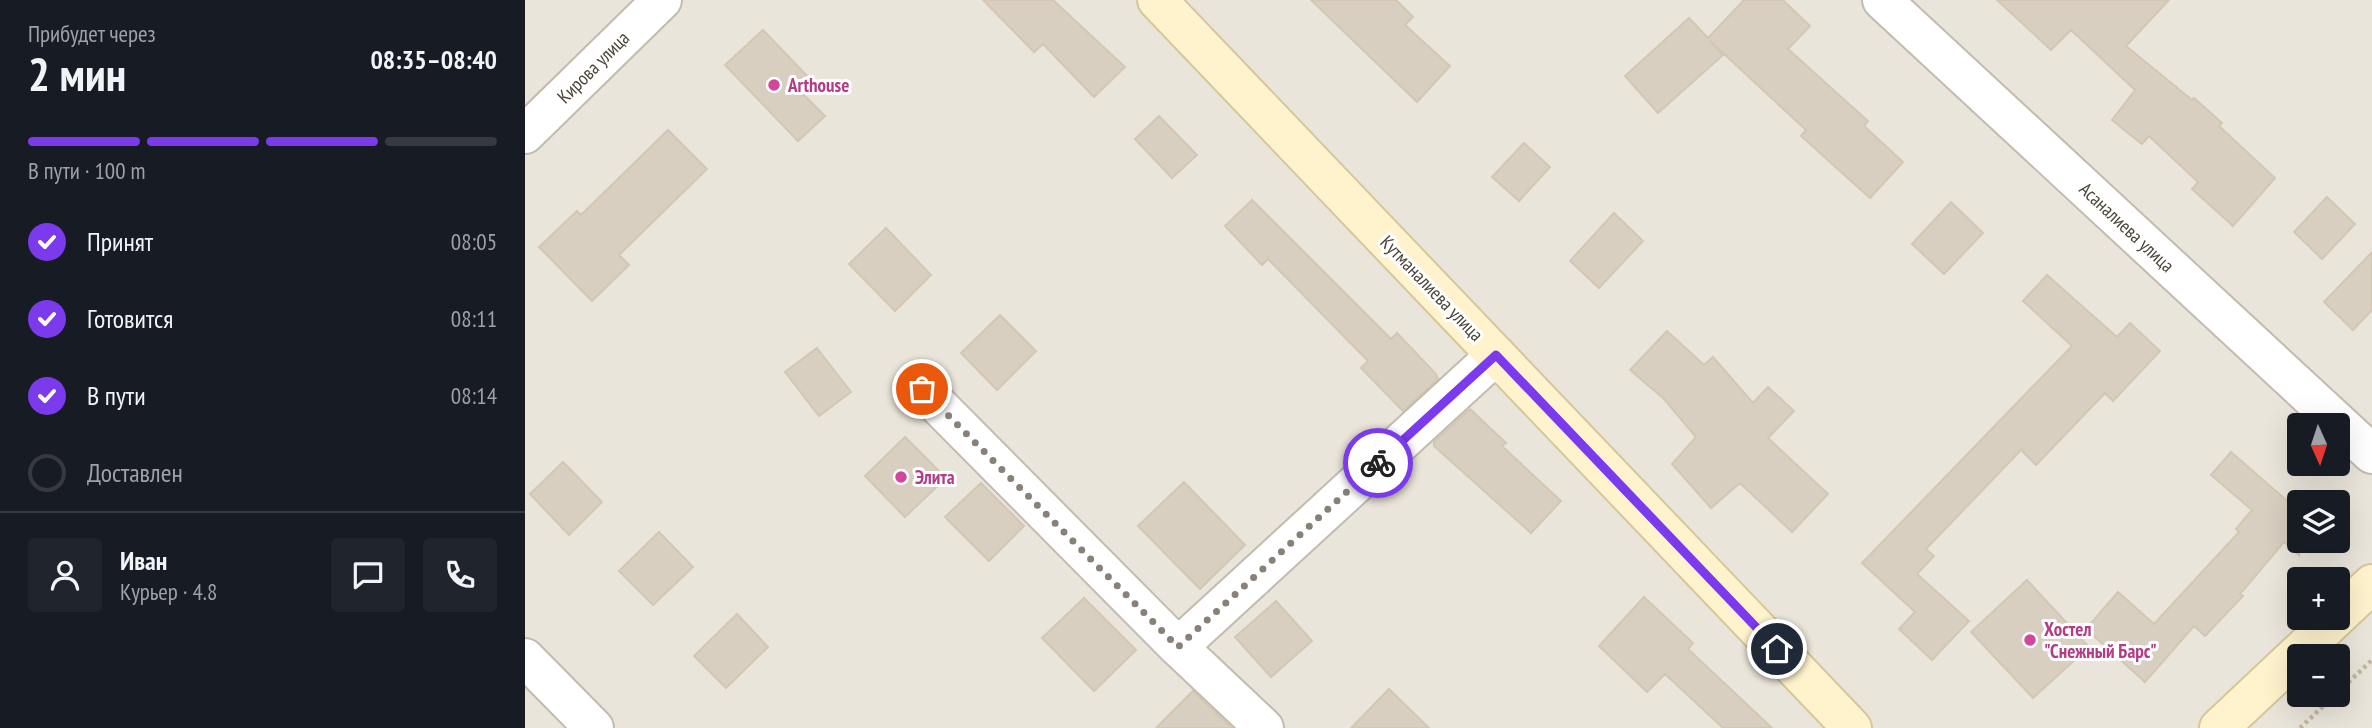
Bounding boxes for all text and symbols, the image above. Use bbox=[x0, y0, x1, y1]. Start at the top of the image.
text: Прибудет через bbox=[28, 19, 156, 48]
street label: Кирова улица bbox=[552, 26, 634, 108]
text: 08:35–08:40 bbox=[370, 43, 497, 76]
text: 2 мин bbox=[28, 44, 126, 104]
place label: Arthouse bbox=[787, 73, 849, 97]
marker: Arthouse bbox=[766, 77, 782, 93]
text: В пути · 100 m bbox=[28, 156, 145, 185]
street label: Асаналиева улица bbox=[2075, 177, 2179, 277]
icon: check bbox=[28, 223, 66, 261]
text: Принят bbox=[87, 225, 153, 258]
text: 08:05 bbox=[451, 227, 497, 256]
street label: Кутманалиева улица bbox=[1375, 230, 1489, 346]
icon: check bbox=[28, 300, 66, 338]
text: Готовится bbox=[87, 302, 173, 335]
text: 08:11 bbox=[451, 304, 497, 333]
pin bbox=[892, 359, 952, 419]
icon: bag bbox=[903, 370, 941, 408]
icon: check bbox=[28, 377, 66, 415]
text: В пути bbox=[87, 379, 146, 412]
text: 08:14 bbox=[451, 381, 497, 410]
north arrow bbox=[2287, 413, 2350, 476]
map controls bbox=[2287, 413, 2350, 707]
courier bbox=[1343, 428, 1413, 498]
icon: bike bbox=[1359, 444, 1397, 482]
text: Доставлен bbox=[87, 456, 183, 489]
place label: Элита bbox=[915, 465, 955, 489]
marker: Элита bbox=[893, 469, 909, 485]
button: layers bbox=[2287, 490, 2350, 553]
button: person bbox=[28, 538, 102, 612]
button: chat bbox=[331, 538, 405, 612]
button: phone bbox=[423, 538, 497, 612]
text: Иван bbox=[120, 544, 167, 577]
button: + bbox=[2287, 567, 2350, 630]
text: Курьер · 4.8 bbox=[120, 577, 217, 606]
place label: Хостел "Снежный Барс" bbox=[2044, 617, 2157, 663]
pin bbox=[1747, 619, 1807, 679]
icon: home bbox=[1758, 630, 1796, 668]
marker: Хостел "Снежный Барс" bbox=[2022, 632, 2038, 648]
button: − bbox=[2287, 644, 2350, 707]

